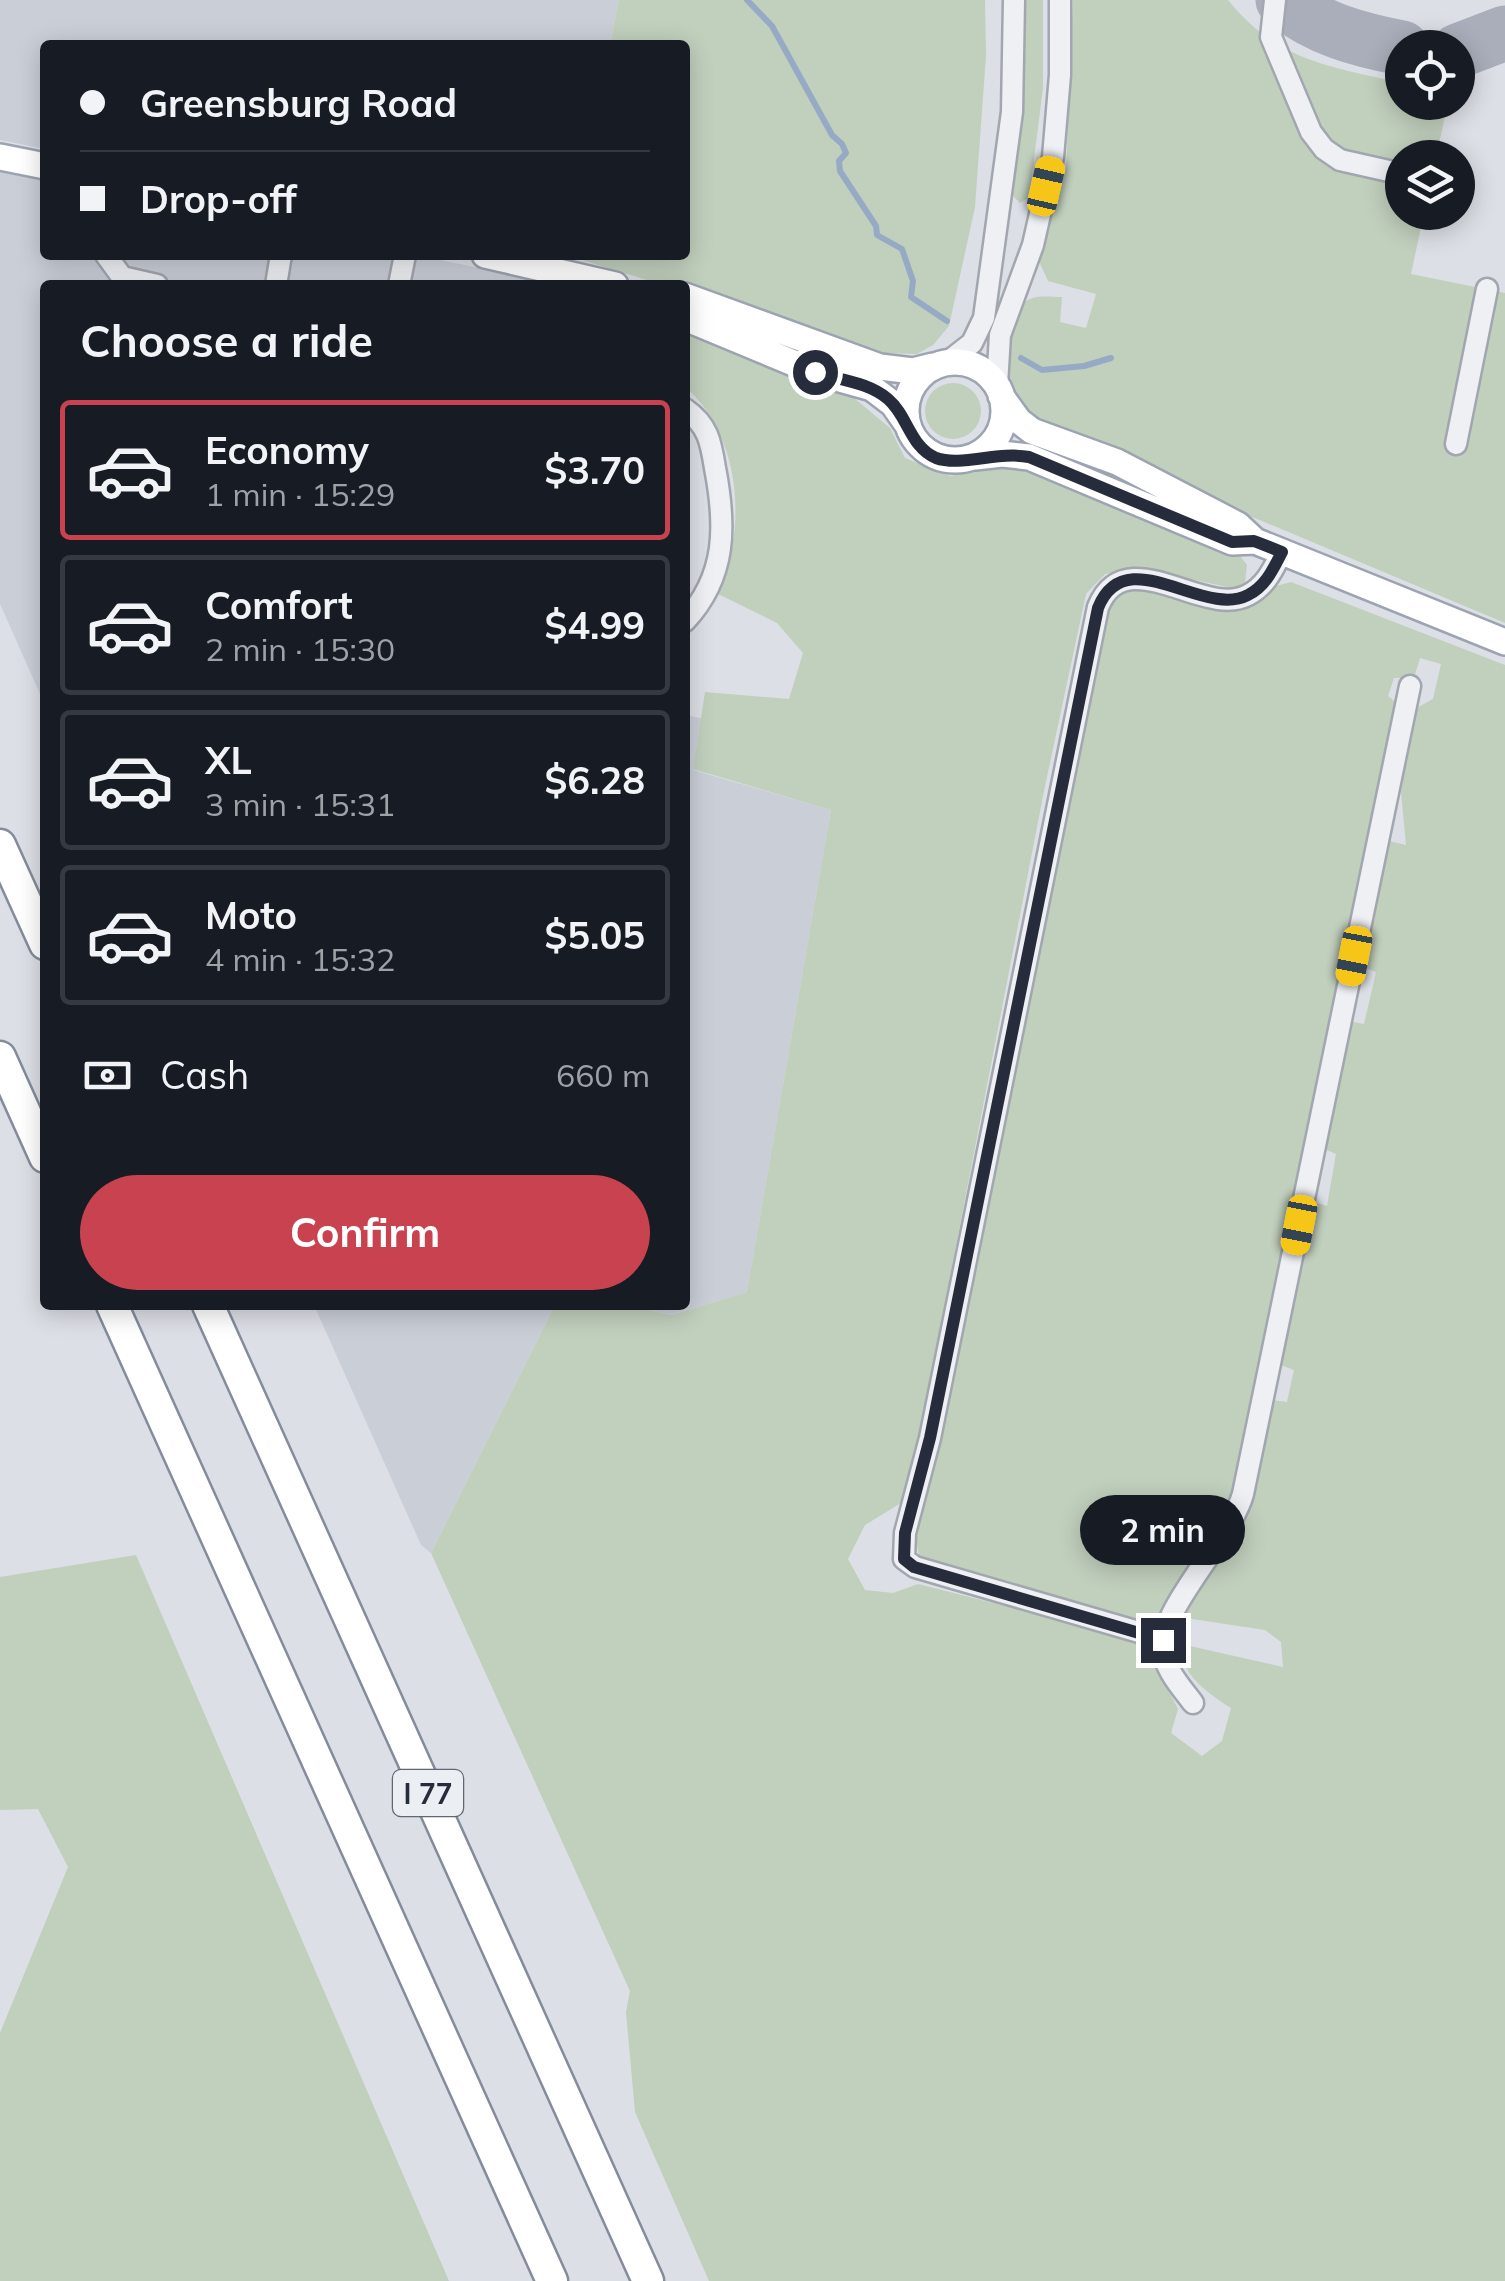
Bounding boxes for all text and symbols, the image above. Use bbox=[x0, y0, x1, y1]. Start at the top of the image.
map controls bbox=[1385, 30, 1475, 230]
button: locate bbox=[1385, 30, 1475, 120]
text: Greensburg Road bbox=[140, 79, 457, 127]
button: layers bbox=[1385, 140, 1475, 230]
car bbox=[1025, 153, 1067, 219]
text: Drop-off bbox=[140, 175, 297, 223]
text: Choose a ride bbox=[80, 312, 373, 368]
route start bbox=[793, 350, 838, 395]
icon: car bbox=[85, 425, 175, 515]
text: Economy bbox=[205, 426, 369, 474]
text: $3.70 bbox=[544, 446, 645, 494]
text: 1 min · 15:29 bbox=[205, 474, 395, 514]
icon: car bbox=[85, 580, 175, 670]
text: Comfort bbox=[205, 581, 353, 629]
text: $4.99 bbox=[544, 601, 645, 649]
text: 2 min · 15:30 bbox=[205, 629, 395, 669]
icon: car bbox=[85, 735, 175, 825]
text: XL bbox=[205, 736, 252, 784]
text: $6.28 bbox=[544, 756, 645, 804]
text: 3 min · 15:31 bbox=[205, 784, 395, 824]
icon: car bbox=[85, 890, 175, 980]
text: Moto bbox=[205, 891, 297, 939]
text: $5.05 bbox=[544, 911, 645, 959]
car bbox=[1334, 924, 1374, 988]
text: 4 min · 15:32 bbox=[205, 939, 395, 979]
icon: cash bbox=[80, 1048, 135, 1103]
text: Cash bbox=[160, 1051, 249, 1099]
text: 660 m bbox=[556, 1055, 650, 1095]
button: Confirm bbox=[80, 1175, 650, 1290]
car bbox=[1279, 1193, 1319, 1257]
callout: 2 min bbox=[1080, 1495, 1246, 1565]
text: 2 min bbox=[1120, 1510, 1205, 1550]
route end bbox=[1141, 1618, 1186, 1663]
road number: I 77 bbox=[393, 1770, 463, 1816]

